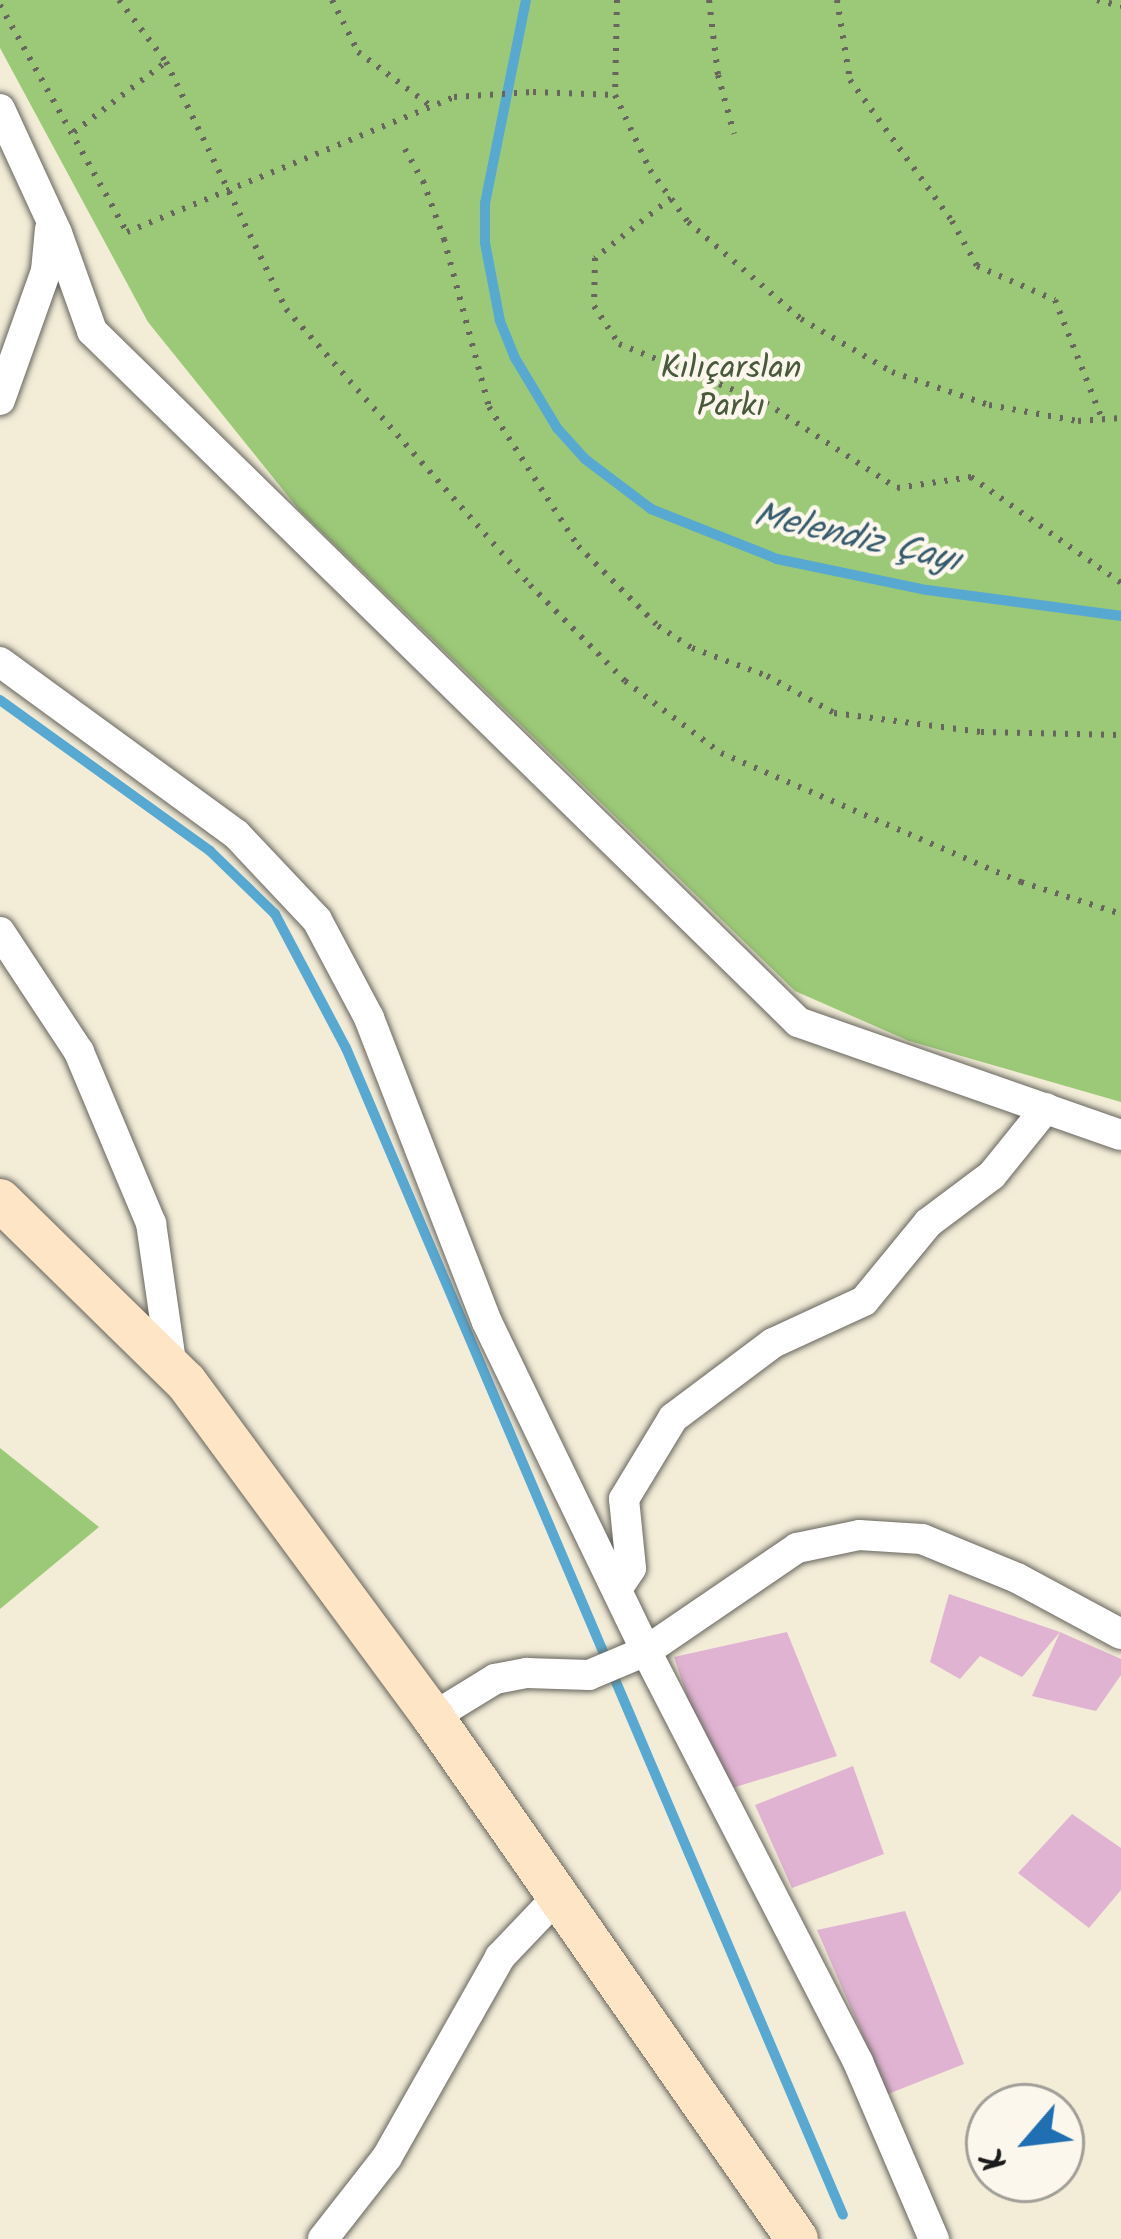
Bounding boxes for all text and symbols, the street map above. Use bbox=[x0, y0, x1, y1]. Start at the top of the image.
park label: Kılıçarslan Parkı bbox=[660, 350, 802, 428]
water label: Melendiz Çayı bbox=[750, 494, 964, 584]
north arrow bbox=[965, 2083, 1085, 2203]
text: K bbox=[967, 2138, 1023, 2180]

